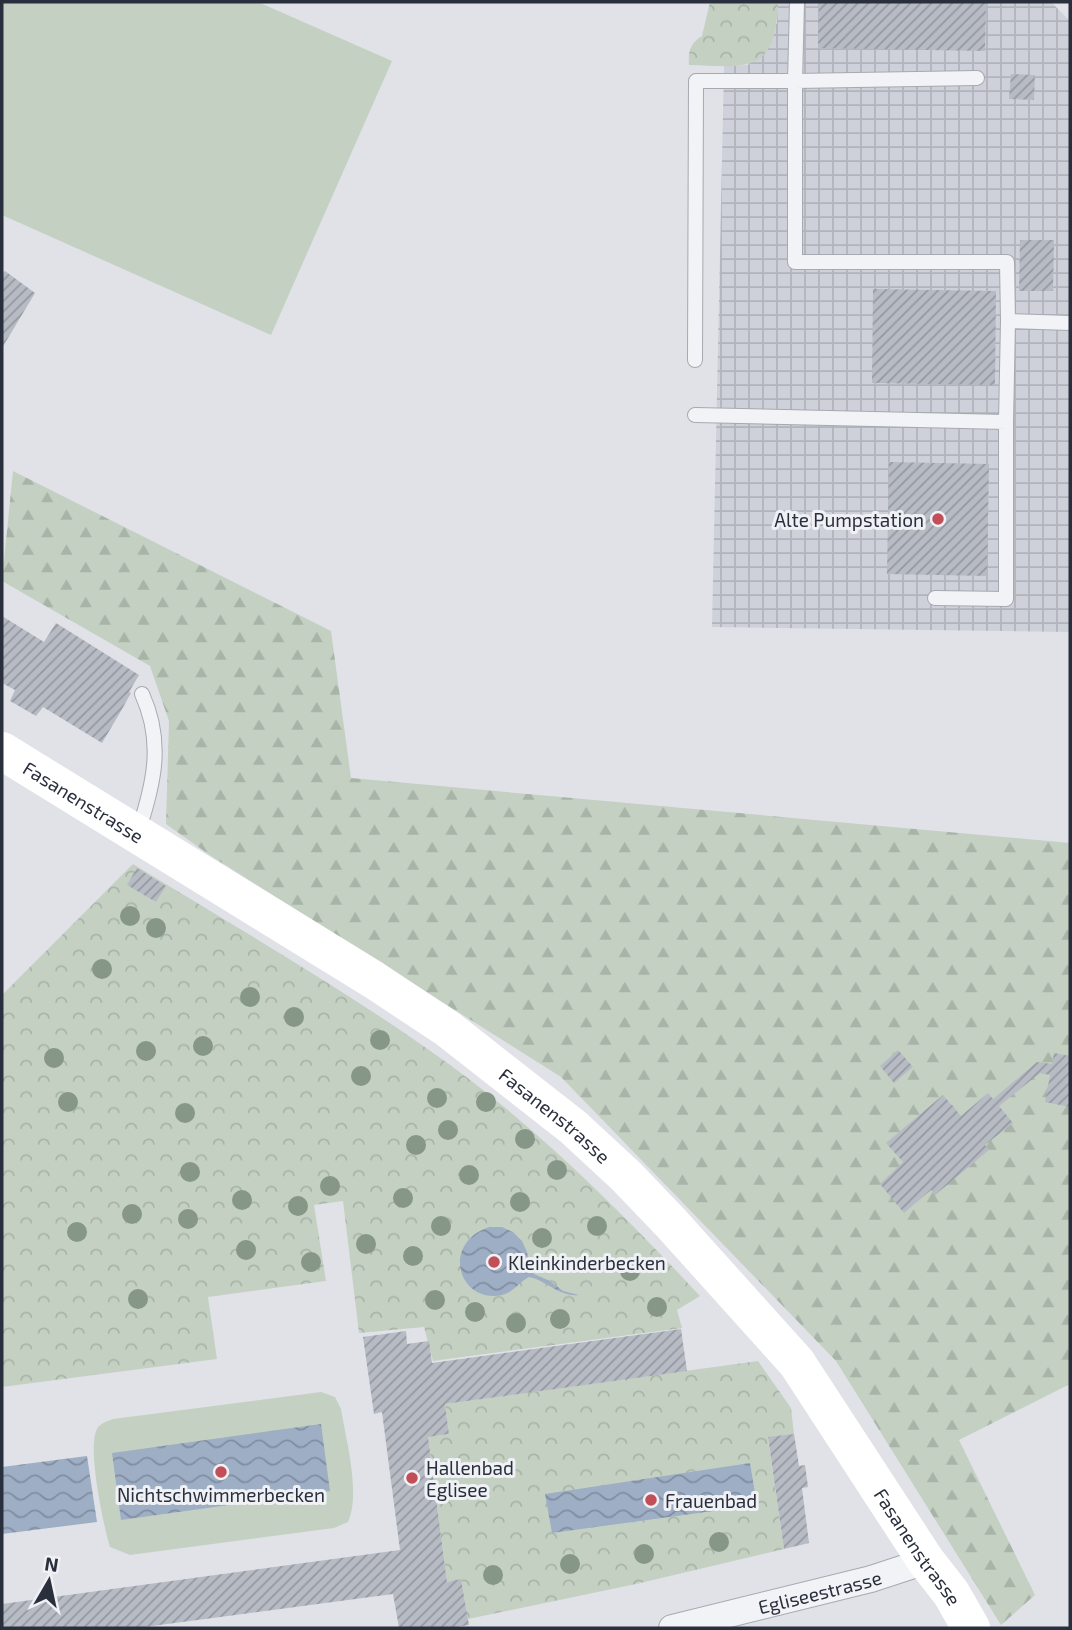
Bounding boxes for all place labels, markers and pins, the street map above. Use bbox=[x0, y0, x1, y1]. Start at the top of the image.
place label: Alte Pumpstation bbox=[774, 508, 924, 531]
marker: Alte Pumpstation bbox=[930, 511, 946, 527]
place label: Kleinkinderbecken bbox=[508, 1251, 666, 1274]
marker: Kleinkinderbecken bbox=[486, 1254, 502, 1270]
place label: Hallenbad Eglisee bbox=[426, 1456, 514, 1501]
marker: Nichtschwimmerbecken bbox=[213, 1464, 229, 1480]
marker: Hallenbad Eglisee bbox=[404, 1470, 420, 1486]
place label: Nichtschwimmerbecken bbox=[117, 1483, 325, 1506]
place label: Frauenbad bbox=[665, 1489, 757, 1512]
marker: Frauenbad bbox=[643, 1492, 659, 1508]

